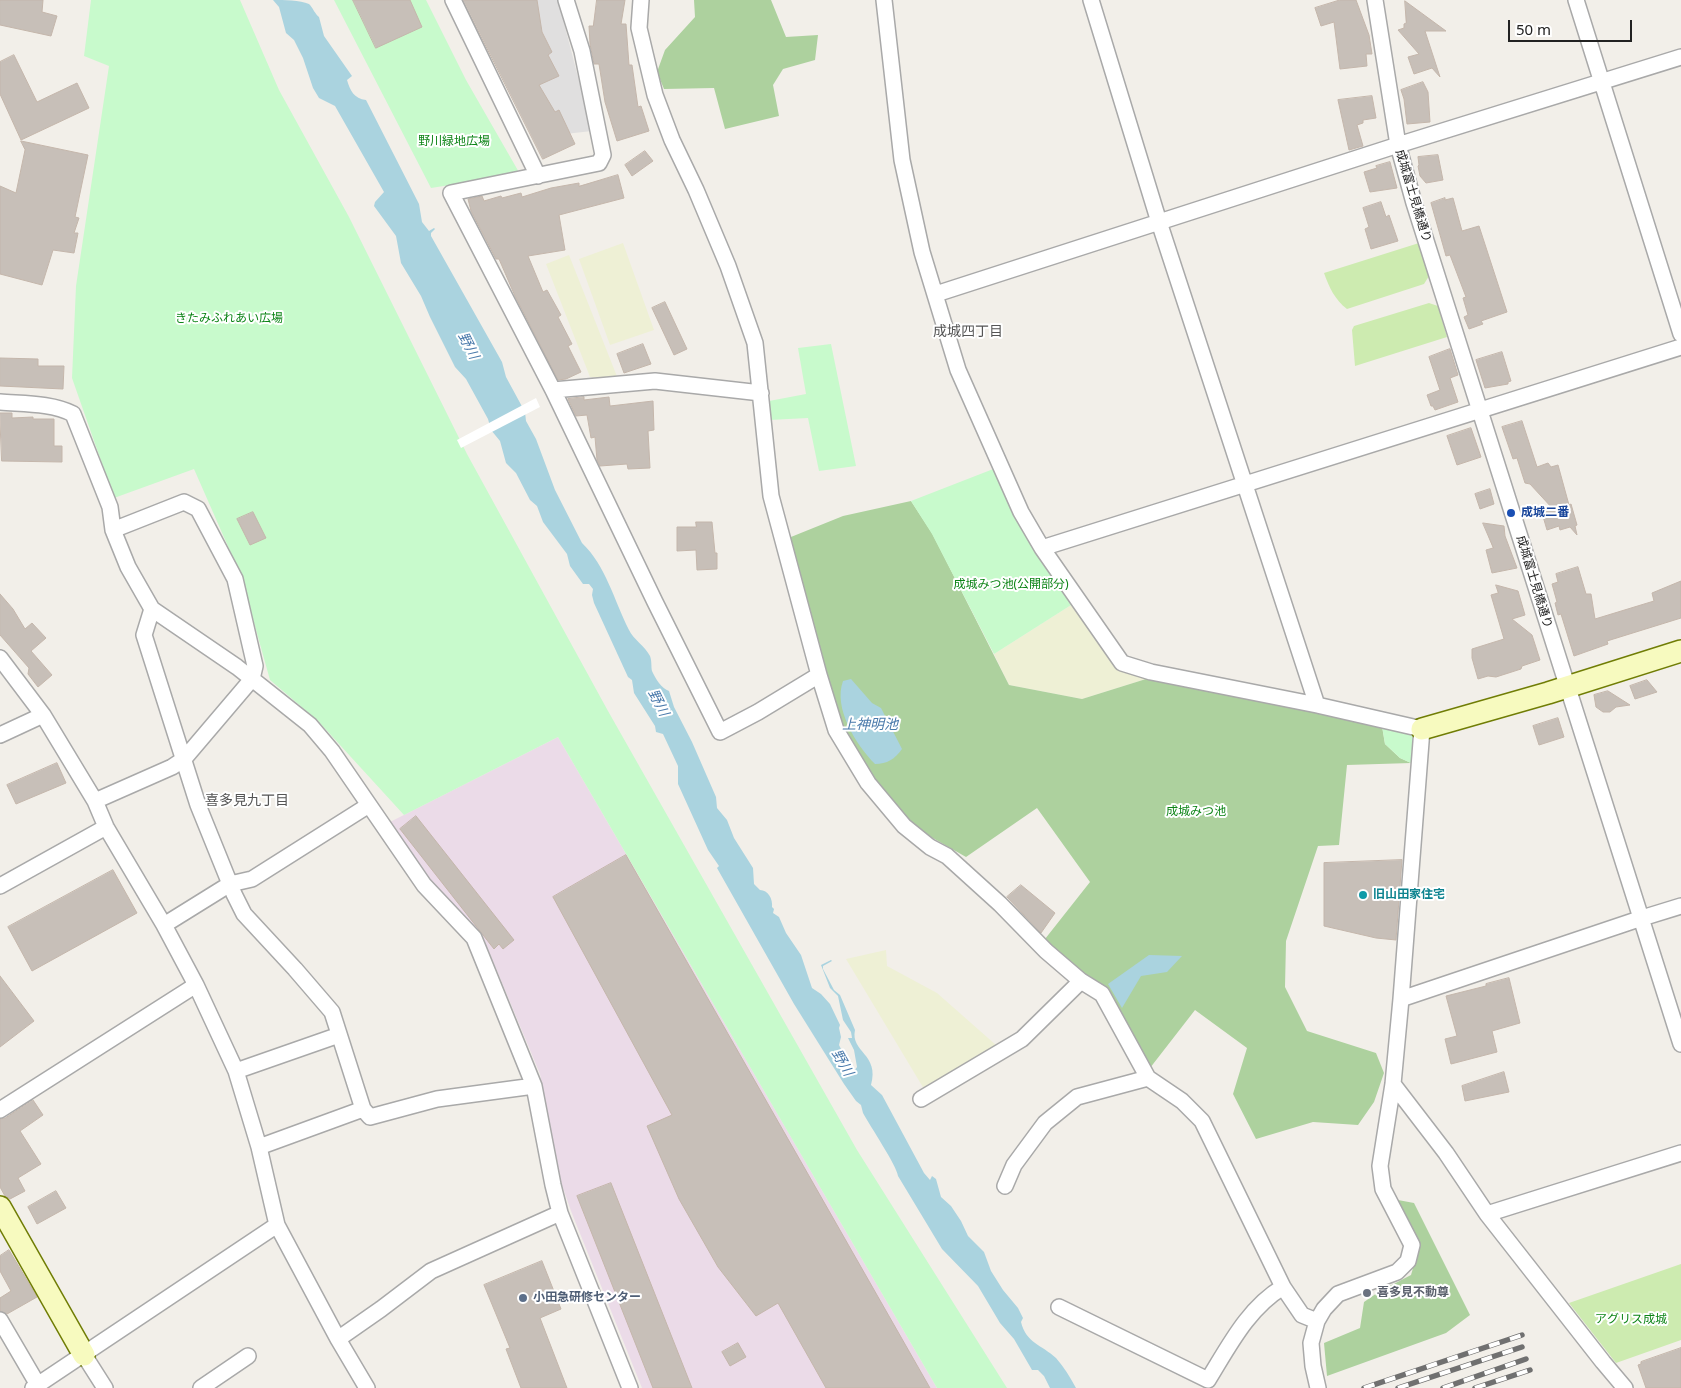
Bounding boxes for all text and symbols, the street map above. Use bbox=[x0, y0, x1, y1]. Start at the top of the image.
scale bar bbox=[1511, 10, 1635, 42]
text: 50 m bbox=[1516, 19, 1551, 39]
park label: 野川緑地広場 bbox=[418, 135, 490, 149]
street label: 成城富士見橋通り bbox=[1392, 148, 1434, 244]
park label: きたみふれあい広場 bbox=[175, 312, 283, 326]
district label: 成城四丁目 bbox=[933, 324, 1003, 340]
water label: 野川 bbox=[454, 330, 482, 362]
place label: 成城二番 bbox=[1521, 506, 1569, 520]
marker: 成城二番 bbox=[1505, 507, 1517, 519]
street label: 成城富士見橋通り bbox=[1513, 534, 1555, 630]
park label: 成城みつ池(公開部分) bbox=[953, 578, 1069, 592]
water label: 野川 bbox=[644, 687, 672, 719]
water label: 上神明池 bbox=[842, 717, 898, 733]
district label: 喜多見九丁目 bbox=[205, 793, 289, 809]
park label: 成城みつ池 bbox=[1166, 805, 1226, 819]
place label: 旧山田家住宅 bbox=[1373, 888, 1445, 902]
marker: 旧山田家住宅 bbox=[1357, 889, 1369, 901]
water label: 野川 bbox=[828, 1047, 856, 1079]
place label: 喜多見不動尊 bbox=[1377, 1286, 1449, 1300]
marker: 喜多見不動尊 bbox=[1361, 1287, 1373, 1299]
place label: 小田急研修センター bbox=[533, 1291, 641, 1305]
marker: 小田急研修センター bbox=[517, 1292, 529, 1304]
park label: アグリス成城 bbox=[1595, 1313, 1667, 1327]

